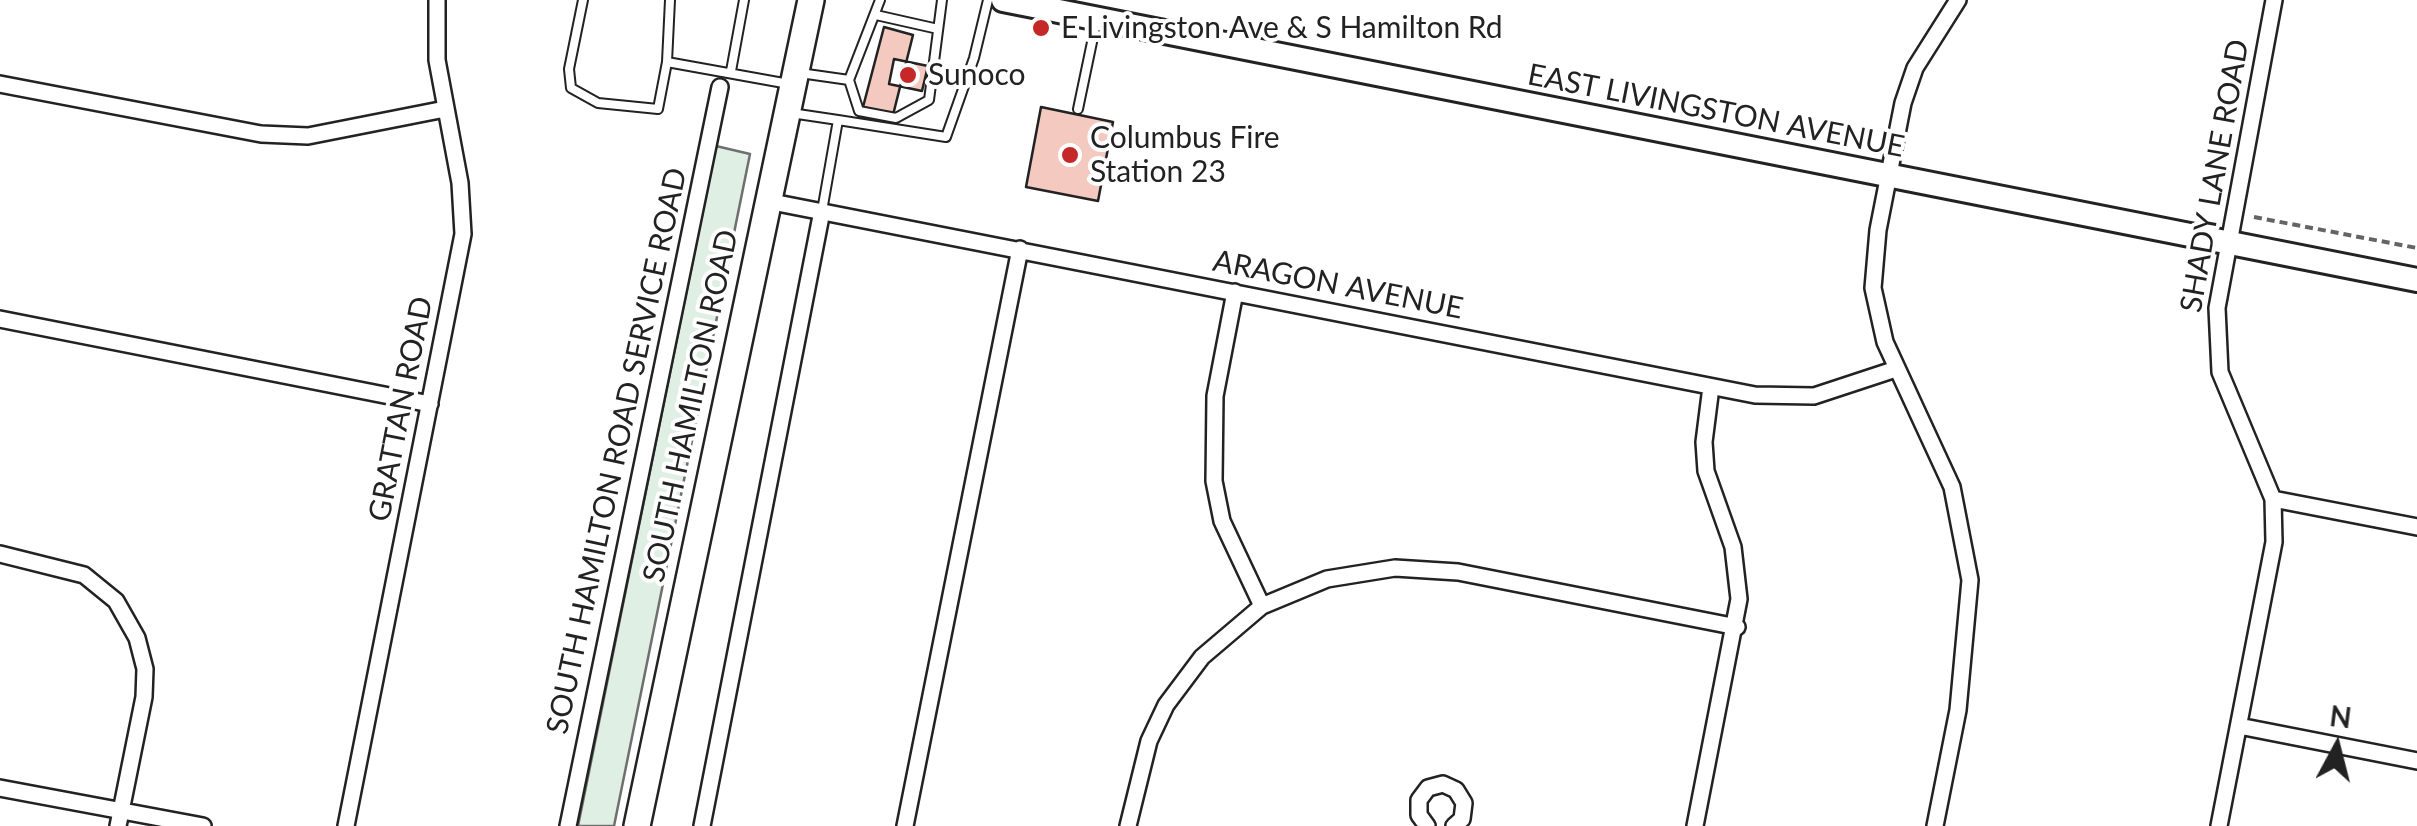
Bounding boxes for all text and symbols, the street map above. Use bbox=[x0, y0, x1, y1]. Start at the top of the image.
place label: E Livingston Ave & S Hamilton Rd bbox=[1061, 10, 1503, 46]
marker: E Livingston Ave & S Hamilton Rd bbox=[1030, 17, 1052, 39]
street label: SHADY LANE ROAD bbox=[2173, 37, 2257, 315]
place label: Sunoco bbox=[928, 57, 1026, 93]
street label: EAST LIVINGSTON AVENUE bbox=[1525, 57, 1907, 165]
marker: Sunoco bbox=[897, 64, 919, 86]
place label: Columbus Fire Station 23 bbox=[1090, 120, 1280, 190]
marker: Columbus Fire Station 23 bbox=[1059, 144, 1081, 166]
street label: SOUTH HAMILTON ROAD SERVICE ROAD bbox=[539, 165, 695, 737]
street label: SOUTH HAMILTON ROAD bbox=[636, 227, 746, 585]
street label: ARAGON AVENUE bbox=[1210, 243, 1466, 327]
street label: GRATTAN ROAD bbox=[362, 294, 440, 524]
north arrow bbox=[2287, 696, 2387, 796]
text: N bbox=[2328, 698, 2353, 734]

